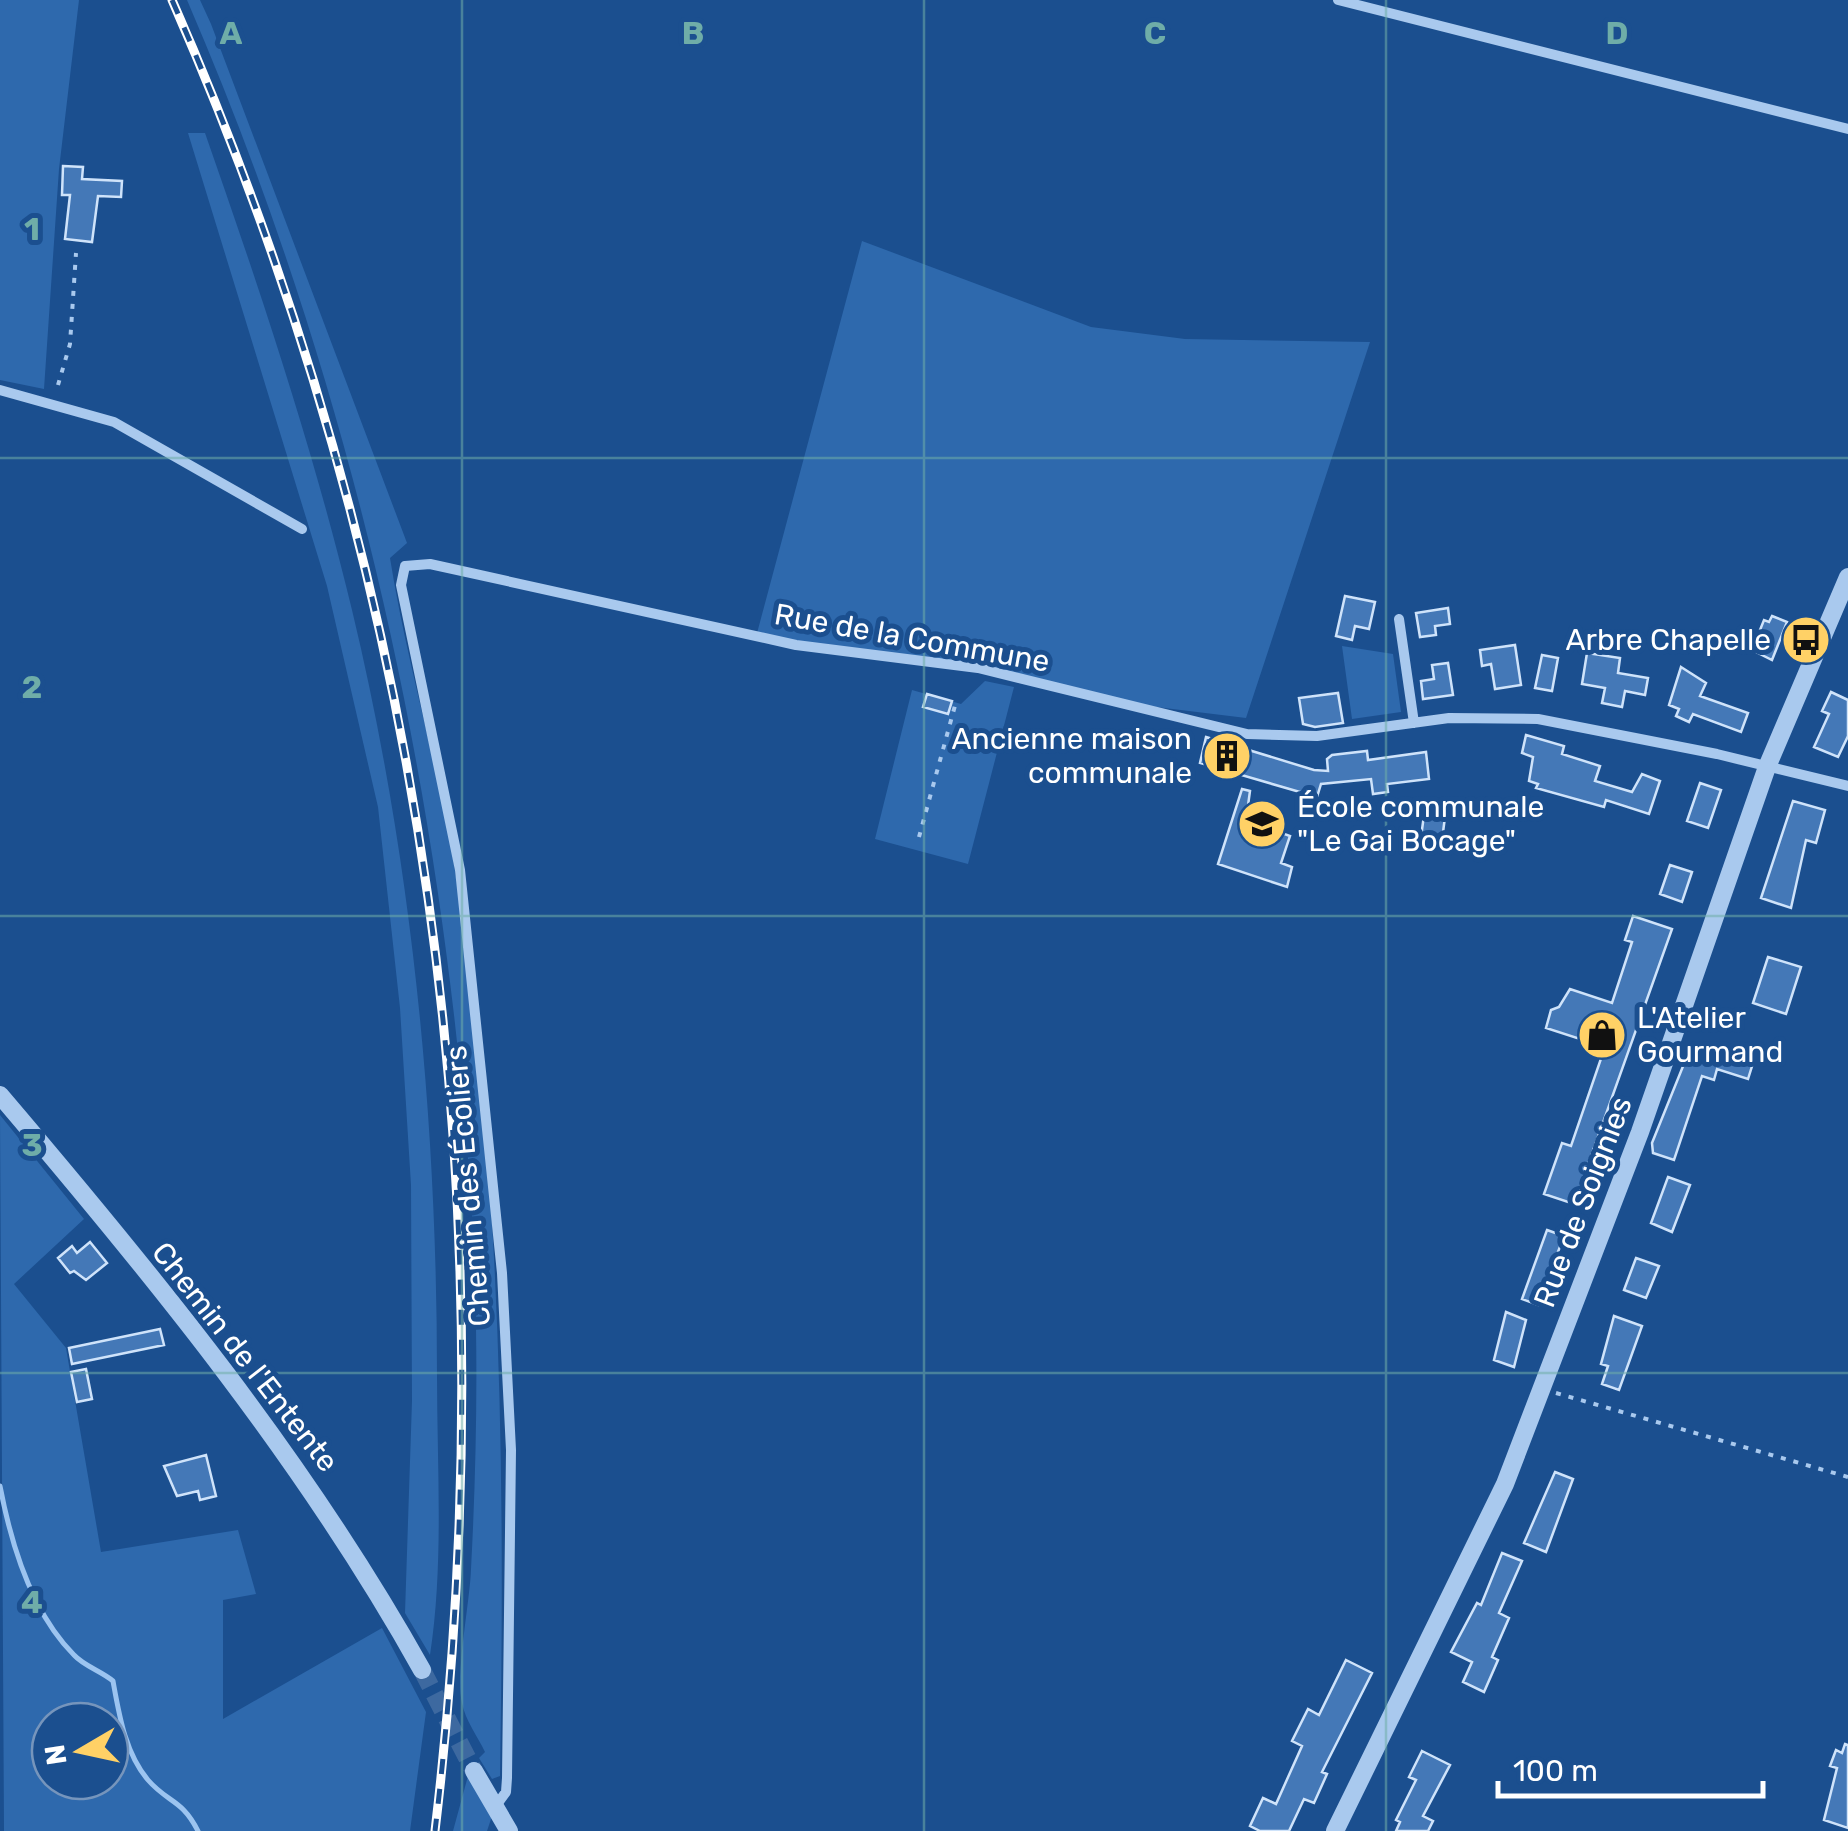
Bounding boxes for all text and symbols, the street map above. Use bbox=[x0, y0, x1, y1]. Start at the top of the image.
text: A bbox=[220, 14, 243, 52]
text: B bbox=[682, 14, 704, 52]
text: C bbox=[1144, 14, 1166, 52]
text: D bbox=[1606, 14, 1628, 52]
text: 1 bbox=[24, 210, 40, 248]
street label: Rue de la Commune bbox=[772, 596, 1052, 680]
bus stop icon: Arbre Chapelle bbox=[1780, 614, 1832, 666]
place label: Arbre Chapelle bbox=[1566, 622, 1771, 658]
text: 2 bbox=[22, 668, 42, 706]
place label: Ancienne maison communale bbox=[951, 721, 1192, 791]
building icon: Ancienne maison communale bbox=[1201, 730, 1253, 782]
place label: École communale "Le Gai Bocage" bbox=[1297, 789, 1544, 859]
school or university icon: École communale "Le Gai Bocage" bbox=[1236, 798, 1288, 850]
place label: L'Atelier Gourmand bbox=[1637, 1000, 1783, 1070]
shop icon: L'Atelier Gourmand bbox=[1576, 1009, 1628, 1061]
street label: Chemin des Écoliers bbox=[438, 1044, 498, 1328]
street label: Rue de Soignies bbox=[1526, 1092, 1640, 1312]
text: 3 bbox=[21, 1126, 43, 1164]
street label: Chemin de l'Entente bbox=[144, 1235, 346, 1479]
text: 4 bbox=[21, 1583, 43, 1621]
north arrow bbox=[30, 1701, 130, 1801]
scale bar bbox=[1498, 1736, 1763, 1798]
text: N bbox=[38, 1742, 74, 1767]
text: 100 m bbox=[1513, 1753, 1598, 1789]

